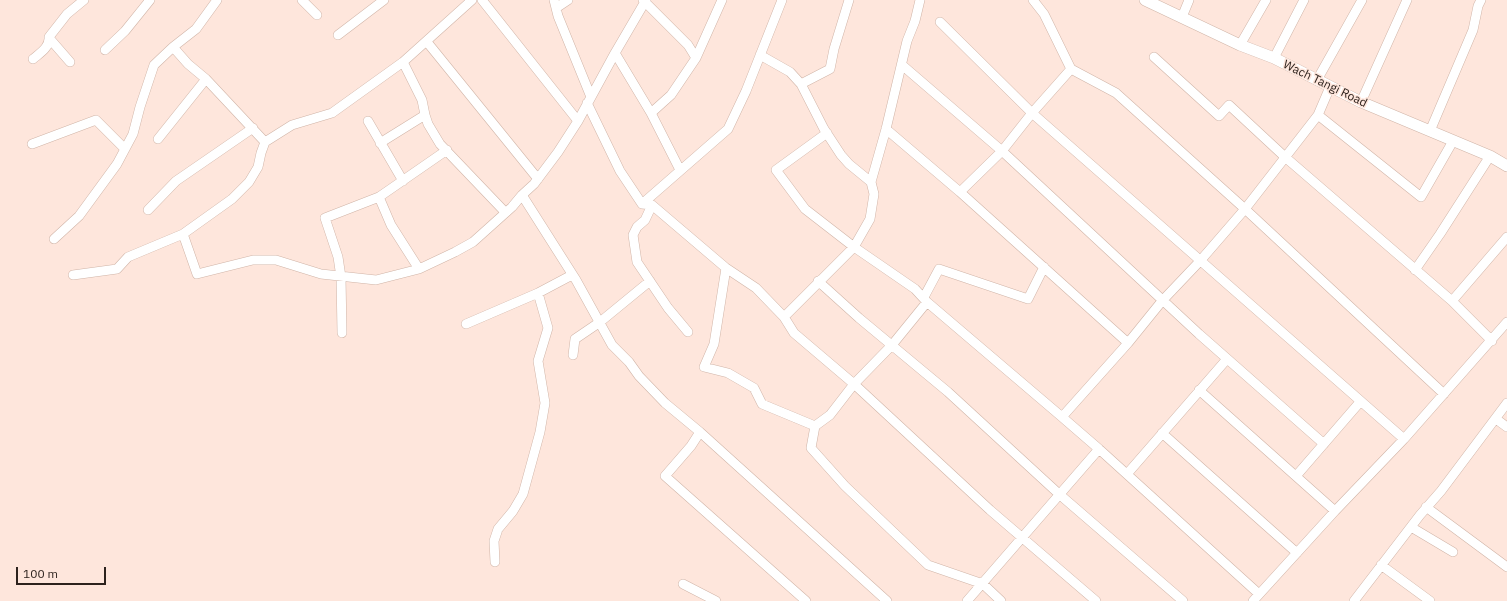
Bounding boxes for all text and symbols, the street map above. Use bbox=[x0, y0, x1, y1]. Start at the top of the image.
street label: Wach Tangi Road bbox=[1281, 57, 1369, 111]
scale bar bbox=[18, 559, 108, 585]
text: 100 m bbox=[23, 566, 58, 581]

